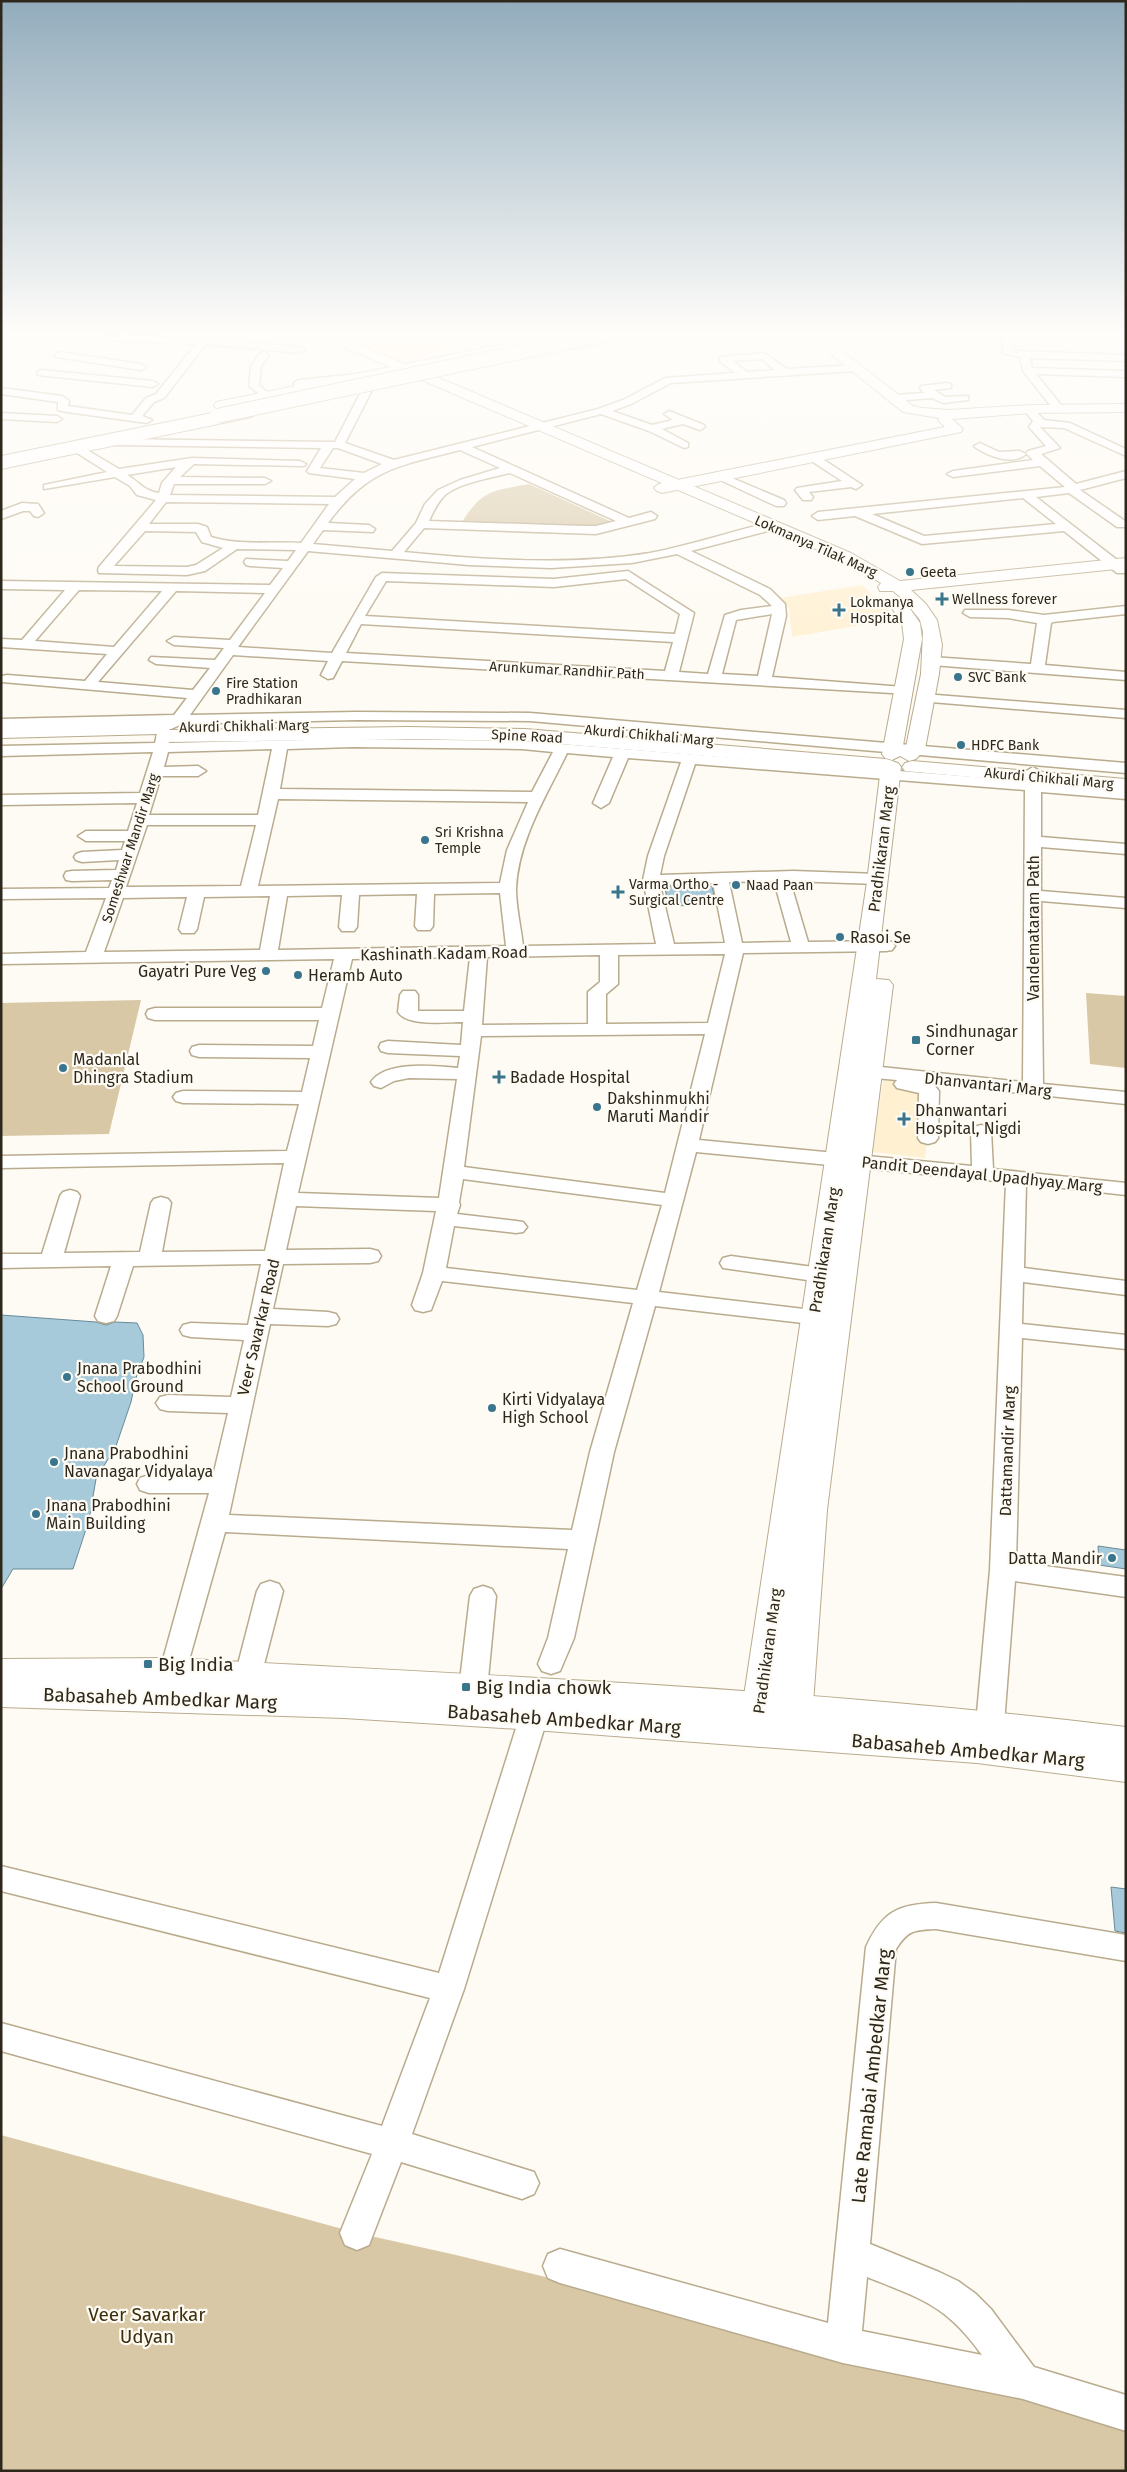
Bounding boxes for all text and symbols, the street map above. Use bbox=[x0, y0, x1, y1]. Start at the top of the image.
street label: Lokmanya Tilak Marg bbox=[752, 512, 880, 581]
place label: Geeta bbox=[920, 564, 957, 581]
marker: Geeta bbox=[904, 566, 916, 578]
place label: Wellness forever bbox=[952, 591, 1057, 608]
marker: Wellness forever bbox=[936, 593, 948, 605]
place label: Lokmanya Hospital bbox=[850, 594, 914, 627]
marker: Lokmanya Hospital bbox=[832, 603, 846, 617]
street label: Arunkumar Randhir Path bbox=[489, 658, 645, 683]
place label: SVC Bank bbox=[968, 669, 1027, 686]
marker: SVC Bank bbox=[952, 671, 964, 683]
place label: Fire Station Pradhikaran bbox=[226, 675, 302, 708]
marker: Fire Station Pradhikaran bbox=[210, 685, 222, 697]
street label: Akurdi Chikhali Marg bbox=[179, 717, 310, 736]
street label: Akurdi Chikhali Marg bbox=[584, 721, 715, 750]
street label: Spine Road bbox=[491, 726, 563, 747]
place label: HDFC Bank bbox=[971, 737, 1040, 754]
marker: HDFC Bank bbox=[955, 739, 967, 751]
street label: Akurdi Chikhali Marg bbox=[984, 764, 1115, 793]
street label: Someshwar Mandir Marg bbox=[98, 771, 163, 925]
street label: Pradhikaran Marg bbox=[864, 784, 899, 913]
place label: Sri Krishna Temple bbox=[435, 824, 504, 857]
marker: Sri Krishna Temple bbox=[419, 834, 431, 846]
street label: Vandemataram Path bbox=[1024, 855, 1043, 1001]
place label: Varma Ortho - Surgical Centre bbox=[629, 876, 724, 909]
place label: Naad Paan bbox=[746, 877, 814, 894]
marker: Naad Paan bbox=[730, 879, 742, 891]
marker: Varma Ortho - Surgical Centre bbox=[611, 885, 625, 899]
place label: Rasoi Se bbox=[850, 928, 911, 947]
marker: Rasoi Se bbox=[834, 931, 846, 943]
street label: Kashinath Kadam Road bbox=[360, 943, 528, 964]
place label: Gayatri Pure Veg bbox=[138, 962, 257, 981]
marker: Gayatri Pure Veg bbox=[260, 965, 272, 977]
place label: Heramb Auto bbox=[308, 966, 403, 985]
marker: Heramb Auto bbox=[292, 969, 304, 981]
place label: Sindhunagar Corner bbox=[926, 1022, 1019, 1059]
marker: Sindhunagar Corner bbox=[910, 1034, 922, 1046]
place label: Madanlal Dhingra Stadium bbox=[73, 1050, 194, 1087]
marker: Madanlal Dhingra Stadium bbox=[57, 1062, 69, 1074]
place label: Badade Hospital bbox=[510, 1068, 630, 1087]
street label: Dhanvantari Marg bbox=[923, 1068, 1053, 1101]
marker: Badade Hospital bbox=[492, 1070, 506, 1084]
place label: Dakshinmukhi Maruti Mandir bbox=[607, 1089, 710, 1126]
marker: Dakshinmukhi Maruti Mandir bbox=[591, 1101, 603, 1113]
place label: Dhanwantari Hospital, Nigdi bbox=[915, 1101, 1021, 1138]
marker: Dhanwantari Hospital, Nigdi bbox=[897, 1112, 911, 1126]
street label: Pandit Deendayal Upadhyay Marg bbox=[861, 1152, 1104, 1197]
street label: Pradhikaran Marg bbox=[805, 1185, 844, 1314]
street label: Veer Savarkar Road bbox=[233, 1257, 283, 1397]
place label: Jnana Prabodhini School Ground bbox=[77, 1359, 202, 1396]
marker: Jnana Prabodhini School Ground bbox=[61, 1371, 73, 1383]
street label: Dattamandir Marg bbox=[996, 1385, 1019, 1517]
place label: Kirti Vidyalaya High School bbox=[502, 1390, 605, 1427]
marker: Kirti Vidyalaya High School bbox=[486, 1402, 498, 1414]
place label: Jnana Prabodhini Navanagar Vidyalaya bbox=[64, 1444, 213, 1481]
marker: Jnana Prabodhini Navanagar Vidyalaya bbox=[48, 1456, 60, 1468]
place label: Jnana Prabodhini Main Building bbox=[46, 1496, 171, 1533]
marker: Jnana Prabodhini Main Building bbox=[30, 1508, 42, 1520]
place label: Datta Mandir bbox=[1008, 1549, 1103, 1568]
marker: Datta Mandir bbox=[1106, 1552, 1118, 1564]
street label: Pradhikaran Marg bbox=[749, 1586, 786, 1715]
place label: Big India bbox=[158, 1653, 234, 1676]
marker: Big India bbox=[142, 1658, 154, 1670]
place label: Big India chowk bbox=[476, 1676, 612, 1699]
marker: Big India chowk bbox=[460, 1681, 472, 1693]
street label: Babasaheb Ambedkar Marg bbox=[42, 1683, 278, 1714]
street label: Babasaheb Ambedkar Marg bbox=[446, 1700, 682, 1739]
street label: Babasaheb Ambedkar Marg bbox=[850, 1729, 1086, 1772]
street label: Late Ramabai Ambedkar Marg bbox=[847, 1947, 896, 2205]
park label: Veer Savarkar Udyan bbox=[88, 2303, 206, 2348]

